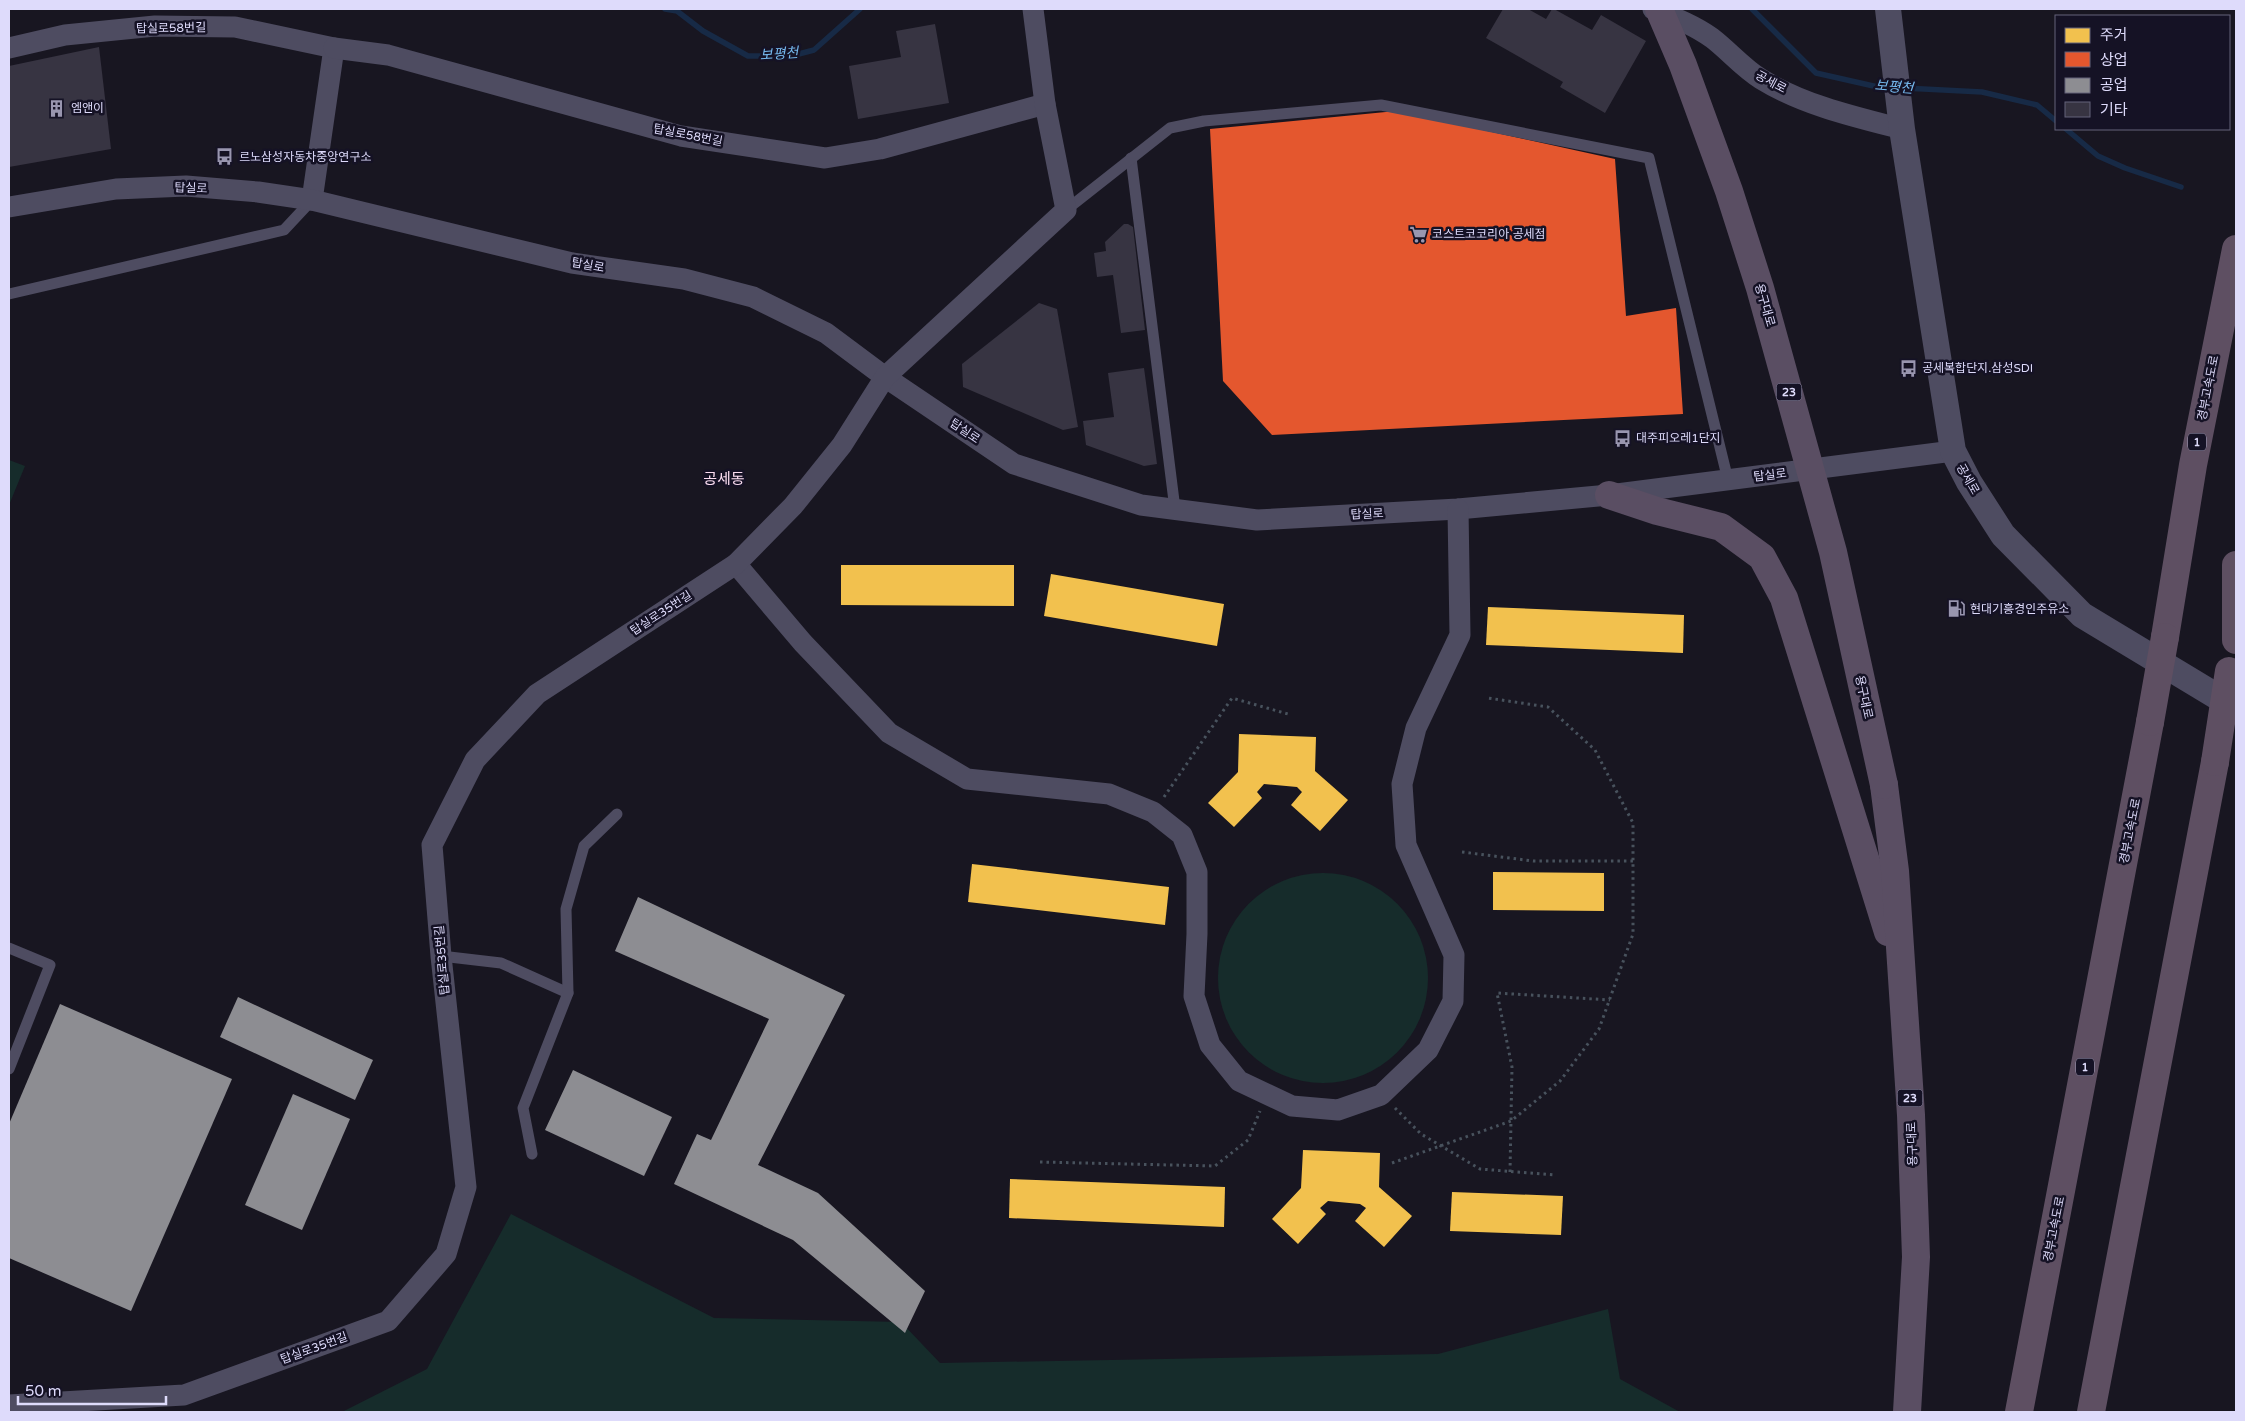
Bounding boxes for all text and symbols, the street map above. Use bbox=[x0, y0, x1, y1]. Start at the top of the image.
legend bbox=[2055, 15, 2230, 130]
street label: 탑실로58번길 bbox=[136, 20, 206, 36]
text: 주거 bbox=[2100, 26, 2128, 44]
water label: 보평천 bbox=[759, 44, 800, 64]
text: 상업 bbox=[2100, 51, 2128, 69]
street label: 공세로 bbox=[1753, 68, 1789, 96]
text: 공업 bbox=[2100, 76, 2128, 94]
water label: 보평천 bbox=[1874, 77, 1915, 97]
building icon: 엠앤이 bbox=[47, 98, 67, 118]
place label: 엠앤이 bbox=[71, 101, 104, 115]
text: 기타 bbox=[2100, 101, 2128, 119]
street label: 탑실로58번길 bbox=[652, 121, 724, 149]
bus stop icon: 르노삼성자동차중앙연구소 bbox=[215, 147, 235, 167]
place label: 르노삼성자동차중앙연구소 bbox=[239, 150, 371, 164]
street label: 탑실로 bbox=[174, 180, 208, 196]
supermarket icon: 코스트코코리아 공세점 bbox=[1408, 224, 1428, 244]
place label: 코스트코코리아 공세점 bbox=[1432, 227, 1546, 241]
street label: 탑실로 bbox=[570, 255, 606, 275]
street label: 용구대로 bbox=[1752, 282, 1778, 328]
street label: 경부고속도로 bbox=[2195, 354, 2221, 422]
bus stop icon: 공세복합단지.삼성SDI bbox=[1898, 358, 1918, 378]
place label: 공세복합단지.삼성SDI bbox=[1922, 361, 2033, 375]
road number: 23 bbox=[1776, 384, 1802, 401]
street label: 탑실로 bbox=[947, 416, 983, 446]
bus stop icon: 대주피오레1단지 bbox=[1612, 428, 1632, 448]
place label: 대주피오레1단지 bbox=[1636, 431, 1721, 445]
road number: 1 bbox=[2188, 434, 2206, 451]
street label: 공세로 bbox=[1954, 461, 1982, 497]
street label: 탑실로 bbox=[1753, 466, 1787, 484]
district label: 공세동 bbox=[703, 470, 745, 488]
street label: 탑실로 bbox=[1350, 506, 1384, 522]
street label: 탑실로35번길 bbox=[628, 588, 694, 638]
fuel station icon: 현대기흥경인주유소 bbox=[1946, 599, 1966, 619]
place label: 현대기흥경인주유소 bbox=[1970, 602, 2069, 616]
street label: 용구대로 bbox=[1853, 674, 1875, 720]
street label: 경부고속도로 bbox=[2117, 797, 2143, 865]
street label: 탑실로35번길 bbox=[432, 924, 452, 996]
road number: 1 bbox=[2076, 1058, 2094, 1076]
road number: 23 bbox=[1898, 1090, 1922, 1106]
street label: 용구대로 bbox=[1904, 1122, 1920, 1166]
street label: 경부고속도로 bbox=[2041, 1195, 2067, 1263]
street label: 탑실로35번길 bbox=[279, 1329, 349, 1367]
scale bar bbox=[18, 1374, 165, 1406]
text: 50 m bbox=[25, 1382, 62, 1400]

